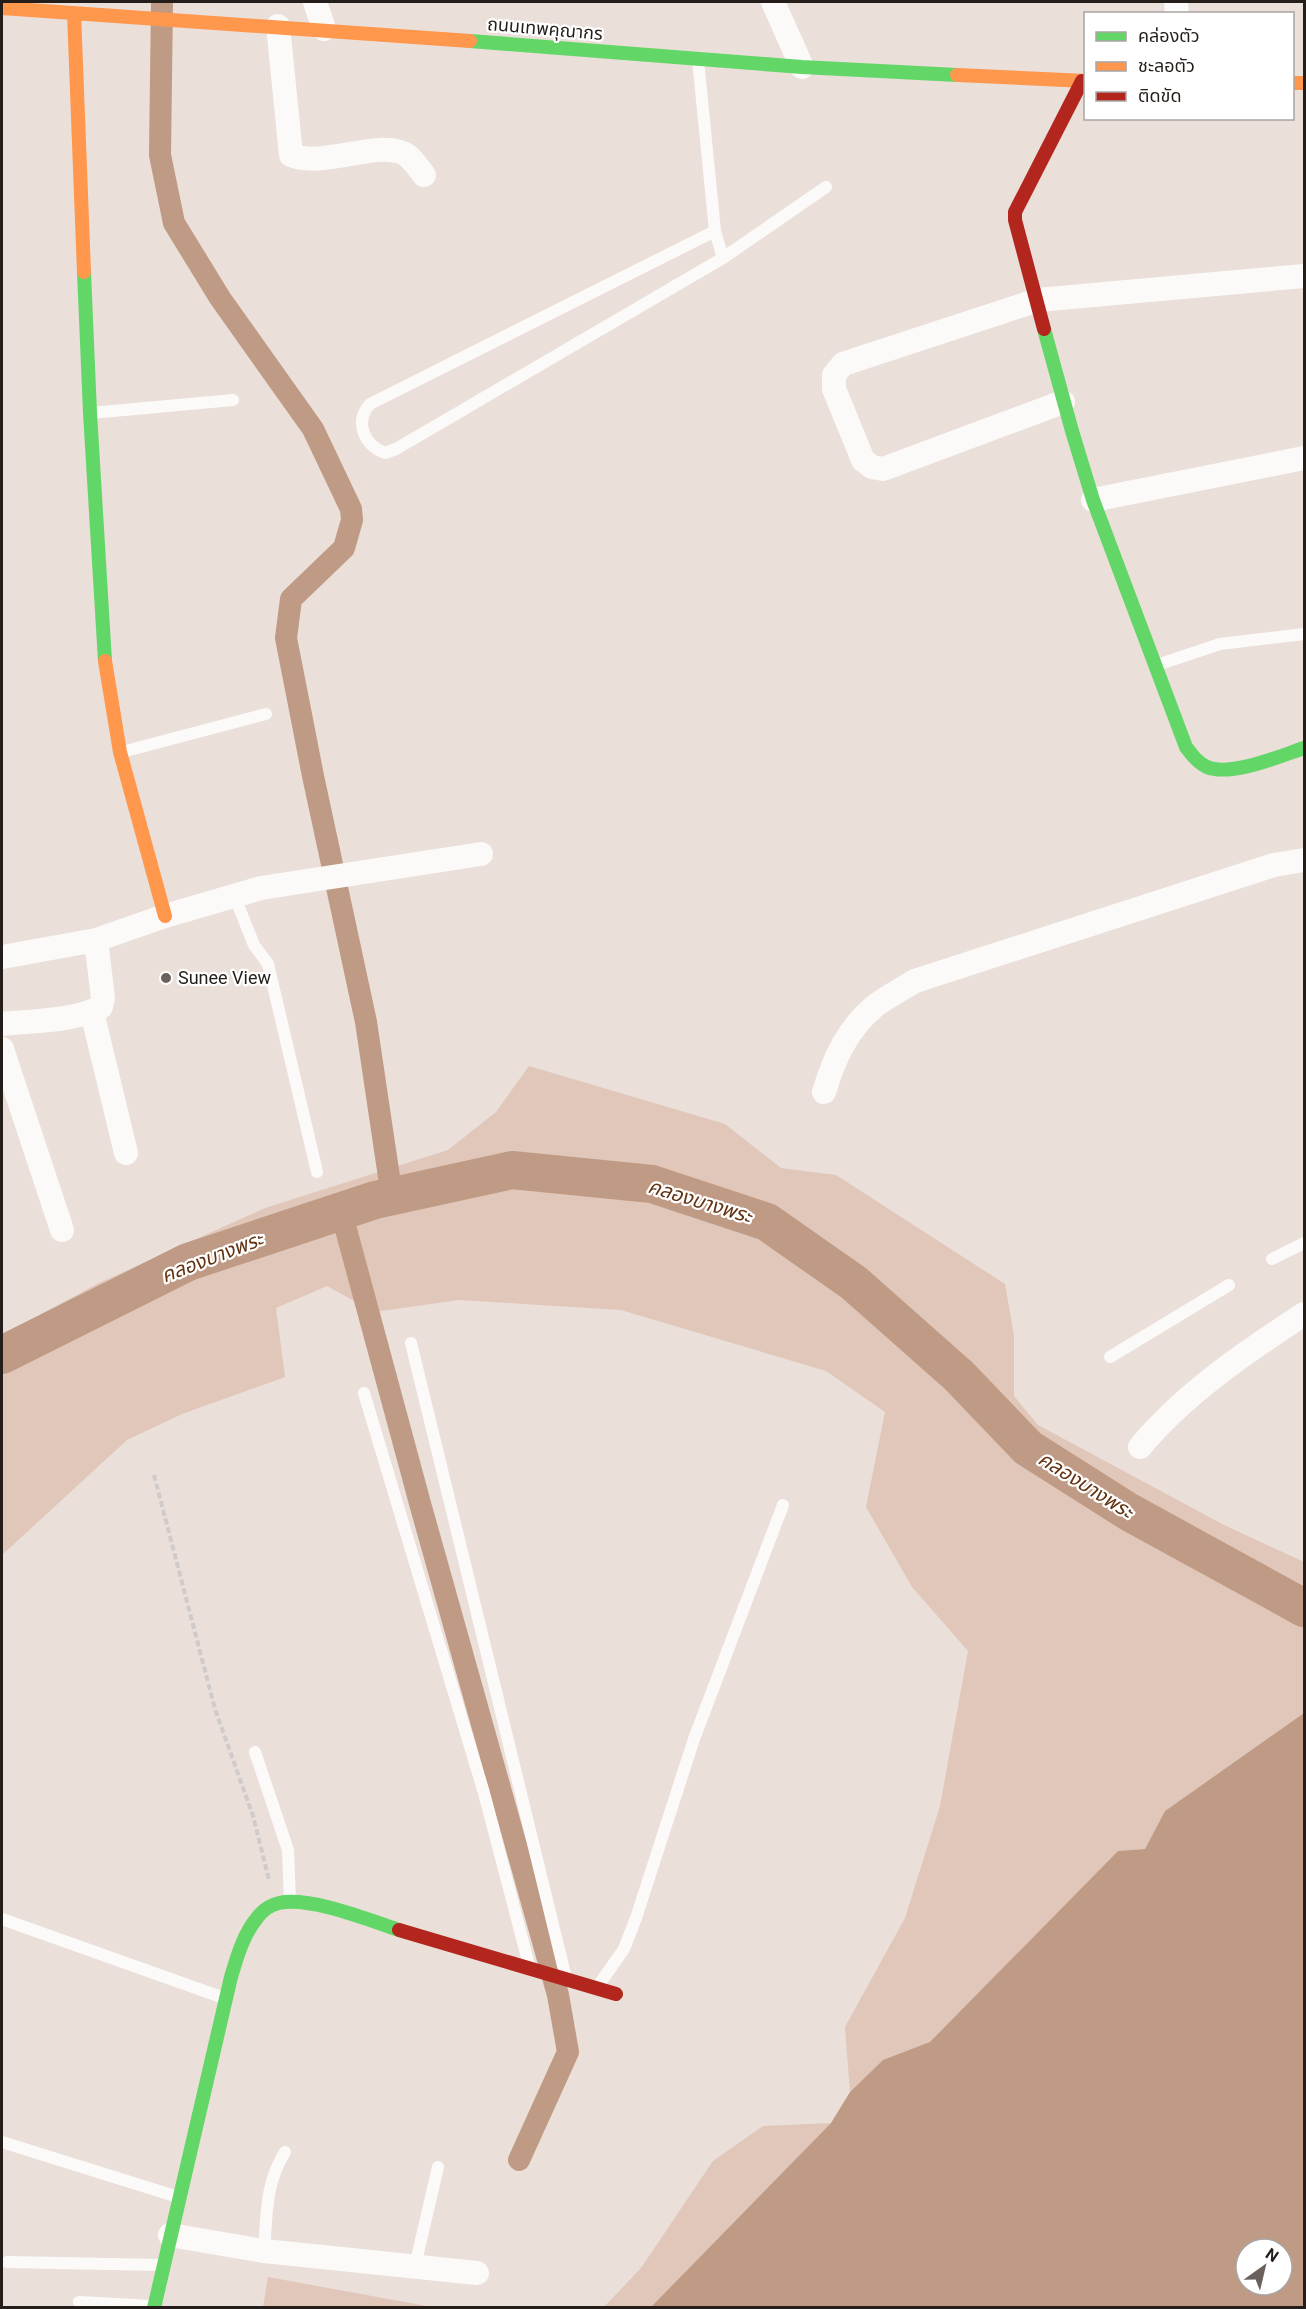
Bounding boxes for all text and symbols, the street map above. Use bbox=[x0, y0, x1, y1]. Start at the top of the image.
legend bbox=[1084, 12, 1294, 120]
street label: ถนนเทพคุณากร bbox=[486, 13, 604, 45]
text: คล่องตัว bbox=[1138, 25, 1200, 46]
text: ชะลอตัว bbox=[1138, 55, 1195, 76]
text: ติดขัด bbox=[1138, 85, 1181, 106]
place label: Sunee View bbox=[178, 967, 271, 988]
marker: Sunee View bbox=[159, 971, 173, 985]
water label: คลองบางพระ bbox=[645, 1174, 757, 1229]
water label: คลองบางพระ bbox=[158, 1226, 268, 1287]
water label: คลองบางพระ bbox=[1034, 1446, 1140, 1525]
north arrow bbox=[1234, 2237, 1294, 2297]
text: N bbox=[1262, 2244, 1282, 2266]

